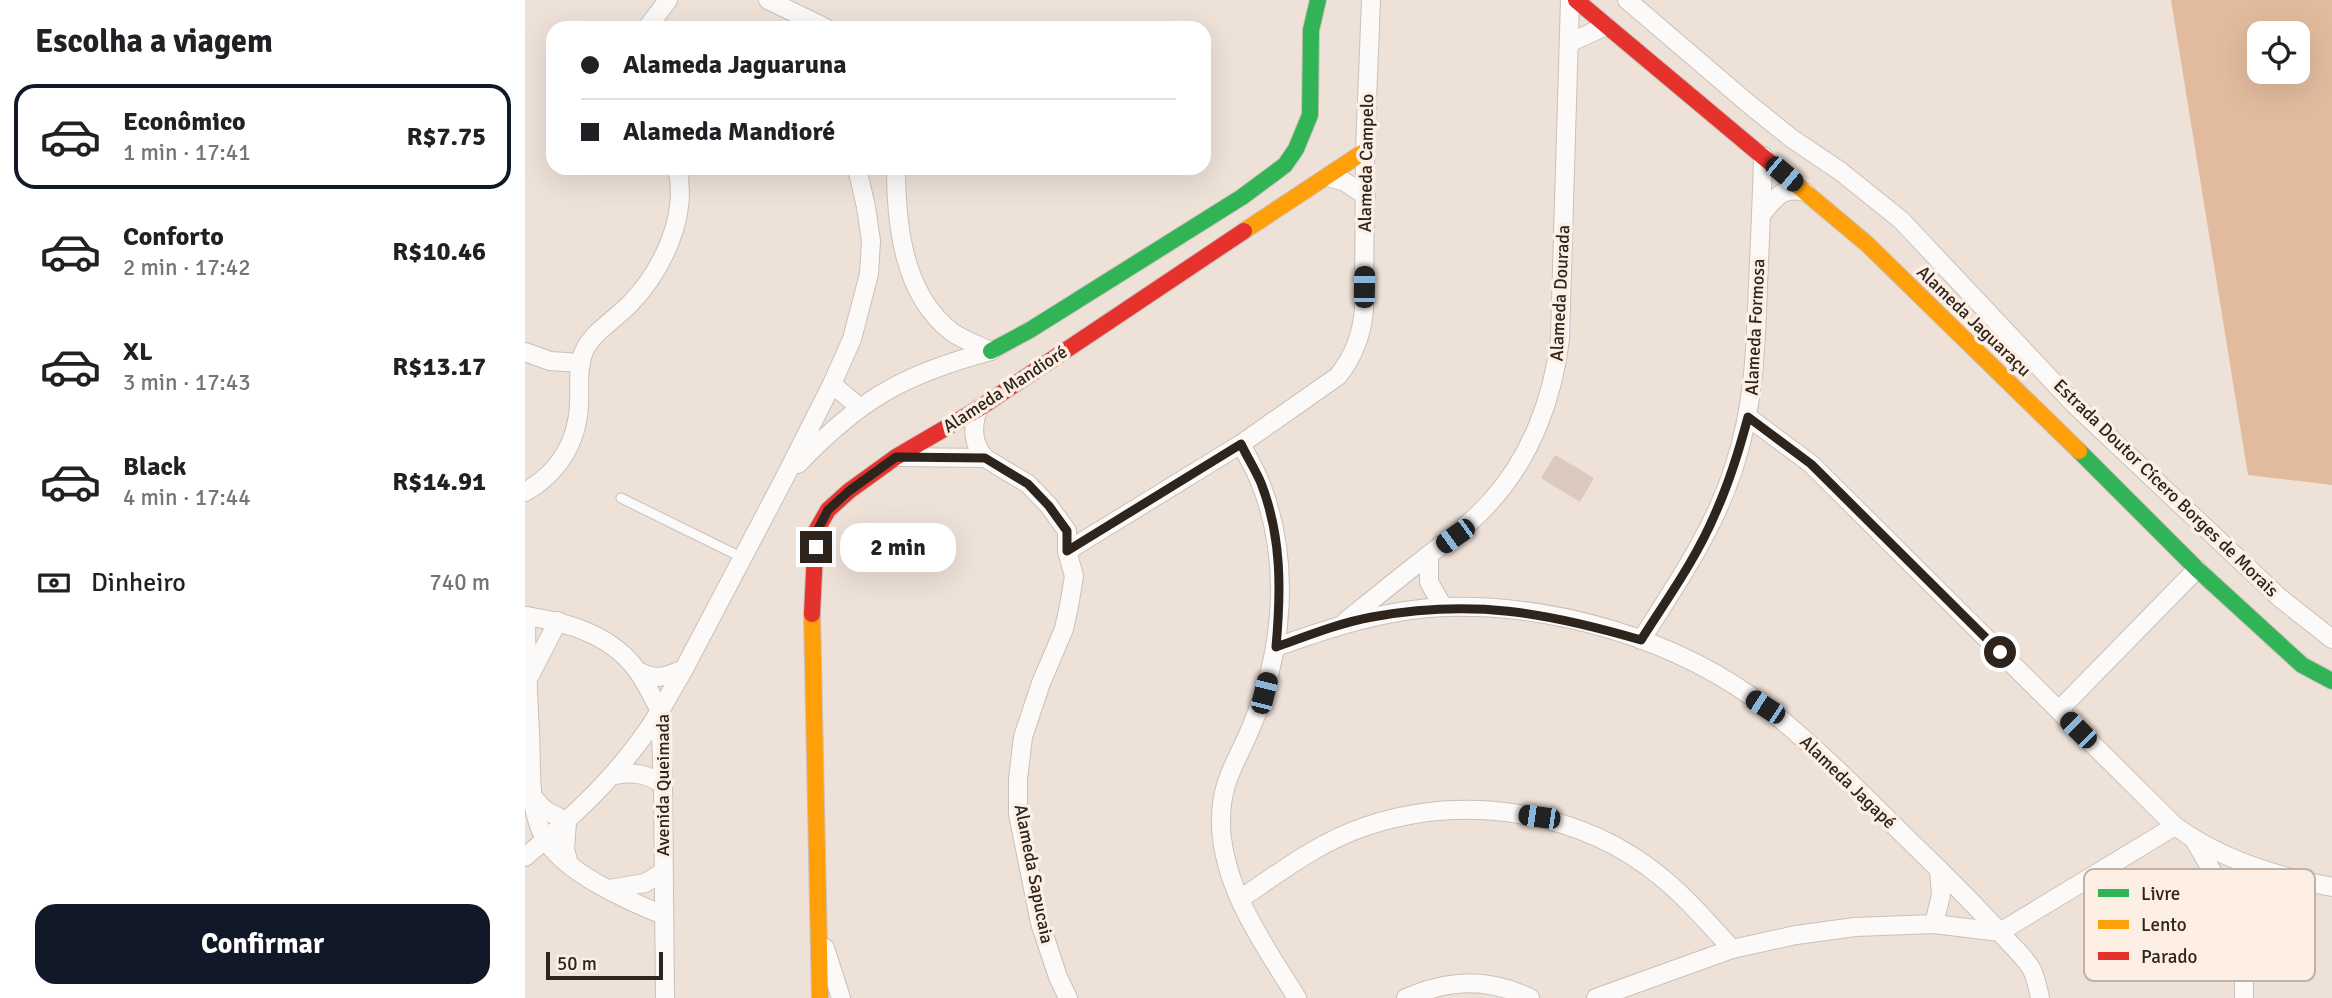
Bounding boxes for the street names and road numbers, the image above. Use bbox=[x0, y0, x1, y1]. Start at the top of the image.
street label: Alameda Campelo bbox=[1354, 94, 1378, 232]
street label: Alameda Dourada bbox=[1545, 224, 1575, 362]
street label: Alameda Formosa bbox=[1740, 258, 1770, 396]
street label: Alameda Jaguaraçu bbox=[1912, 261, 2036, 381]
street label: Alameda Mandioré bbox=[939, 341, 1071, 437]
street label: Estrada Doutor Cícero Borges de Morais bbox=[2049, 374, 2283, 602]
street label: Avenida Queimada bbox=[652, 714, 674, 856]
street label: Alameda Jagapé bbox=[1795, 731, 1901, 833]
street label: Alameda Sapucaia bbox=[1010, 803, 1058, 945]

